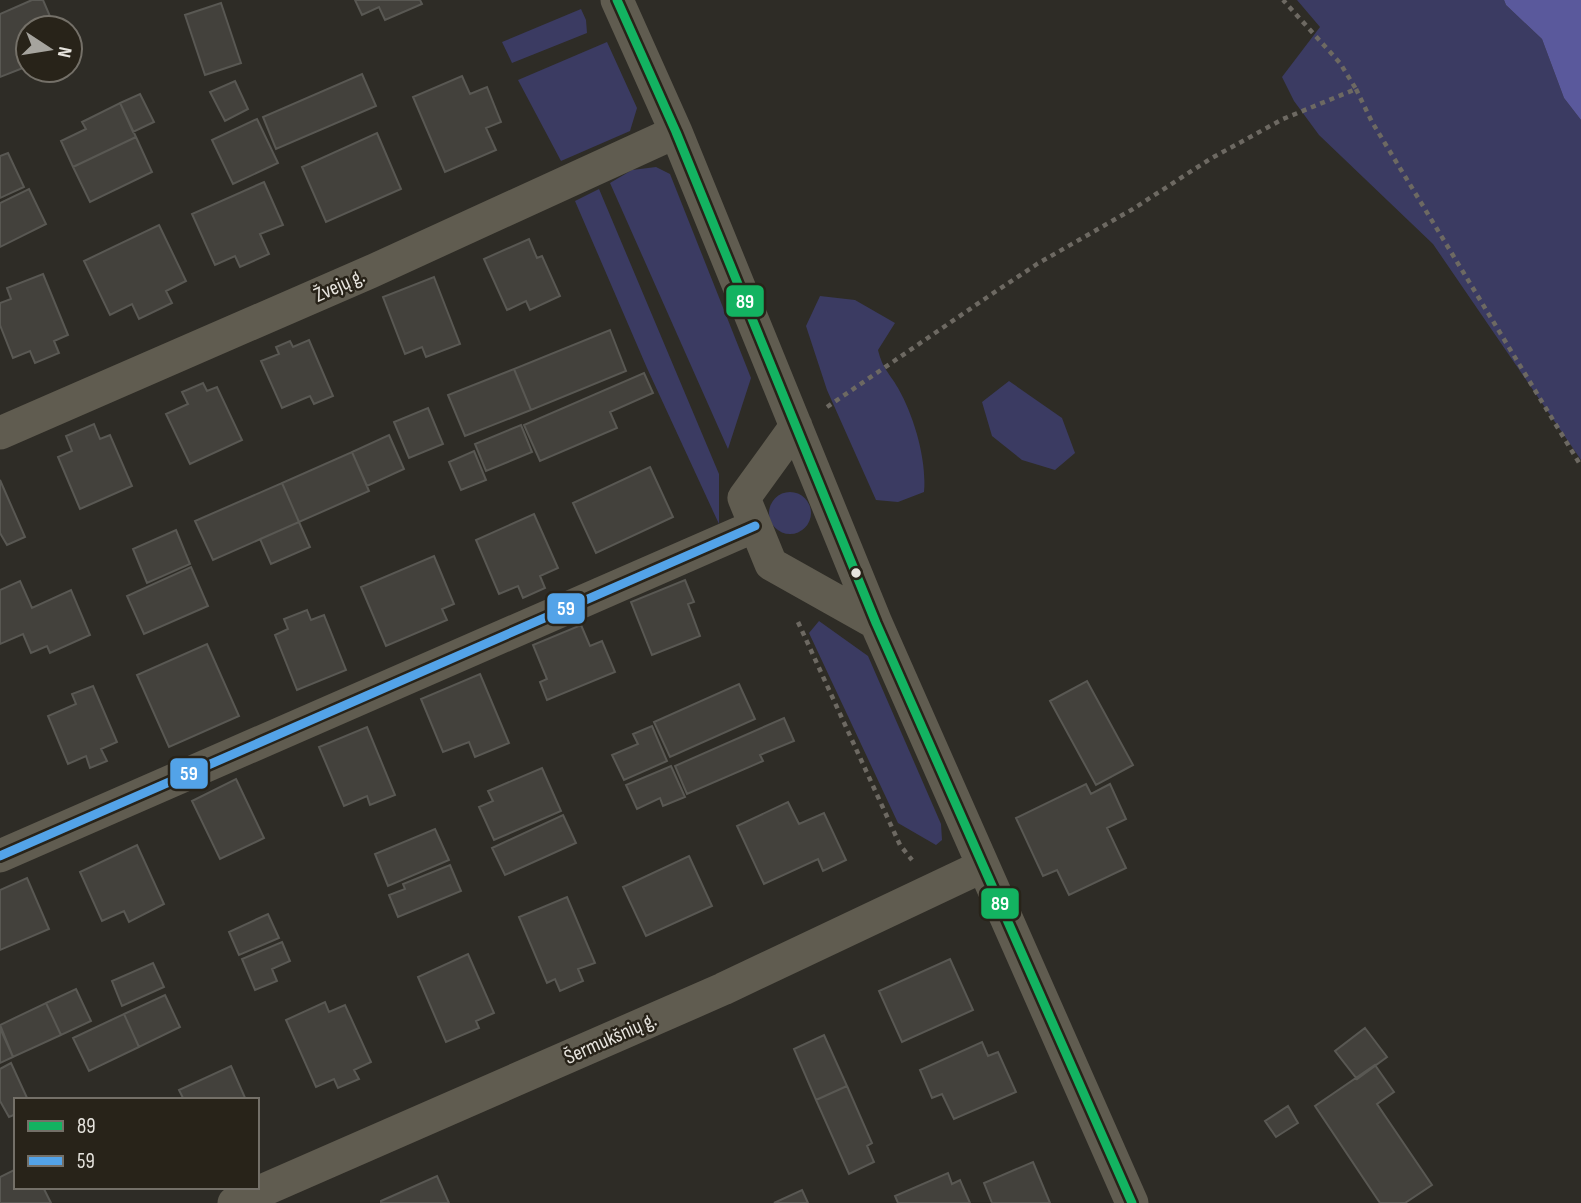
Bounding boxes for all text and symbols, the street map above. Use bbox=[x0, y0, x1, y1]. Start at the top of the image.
north arrow bbox=[14, 14, 84, 84]
text: N bbox=[52, 45, 76, 60]
street label: Žvejų g. bbox=[310, 263, 368, 308]
line badge: 89 bbox=[725, 284, 765, 318]
text: 89 bbox=[736, 291, 754, 314]
unlabelled marker bbox=[849, 566, 863, 580]
line badge: 59 bbox=[546, 592, 586, 625]
text: 59 bbox=[557, 598, 575, 621]
line badge: 59 bbox=[169, 757, 209, 790]
text: 59 bbox=[180, 763, 198, 786]
line badge: 89 bbox=[980, 887, 1020, 920]
text: 89 bbox=[991, 893, 1009, 916]
street label: Šermukšnių g. bbox=[560, 1007, 660, 1070]
legend bbox=[14, 1098, 259, 1189]
text: 89 bbox=[77, 1114, 96, 1139]
text: 59 bbox=[77, 1149, 95, 1174]

